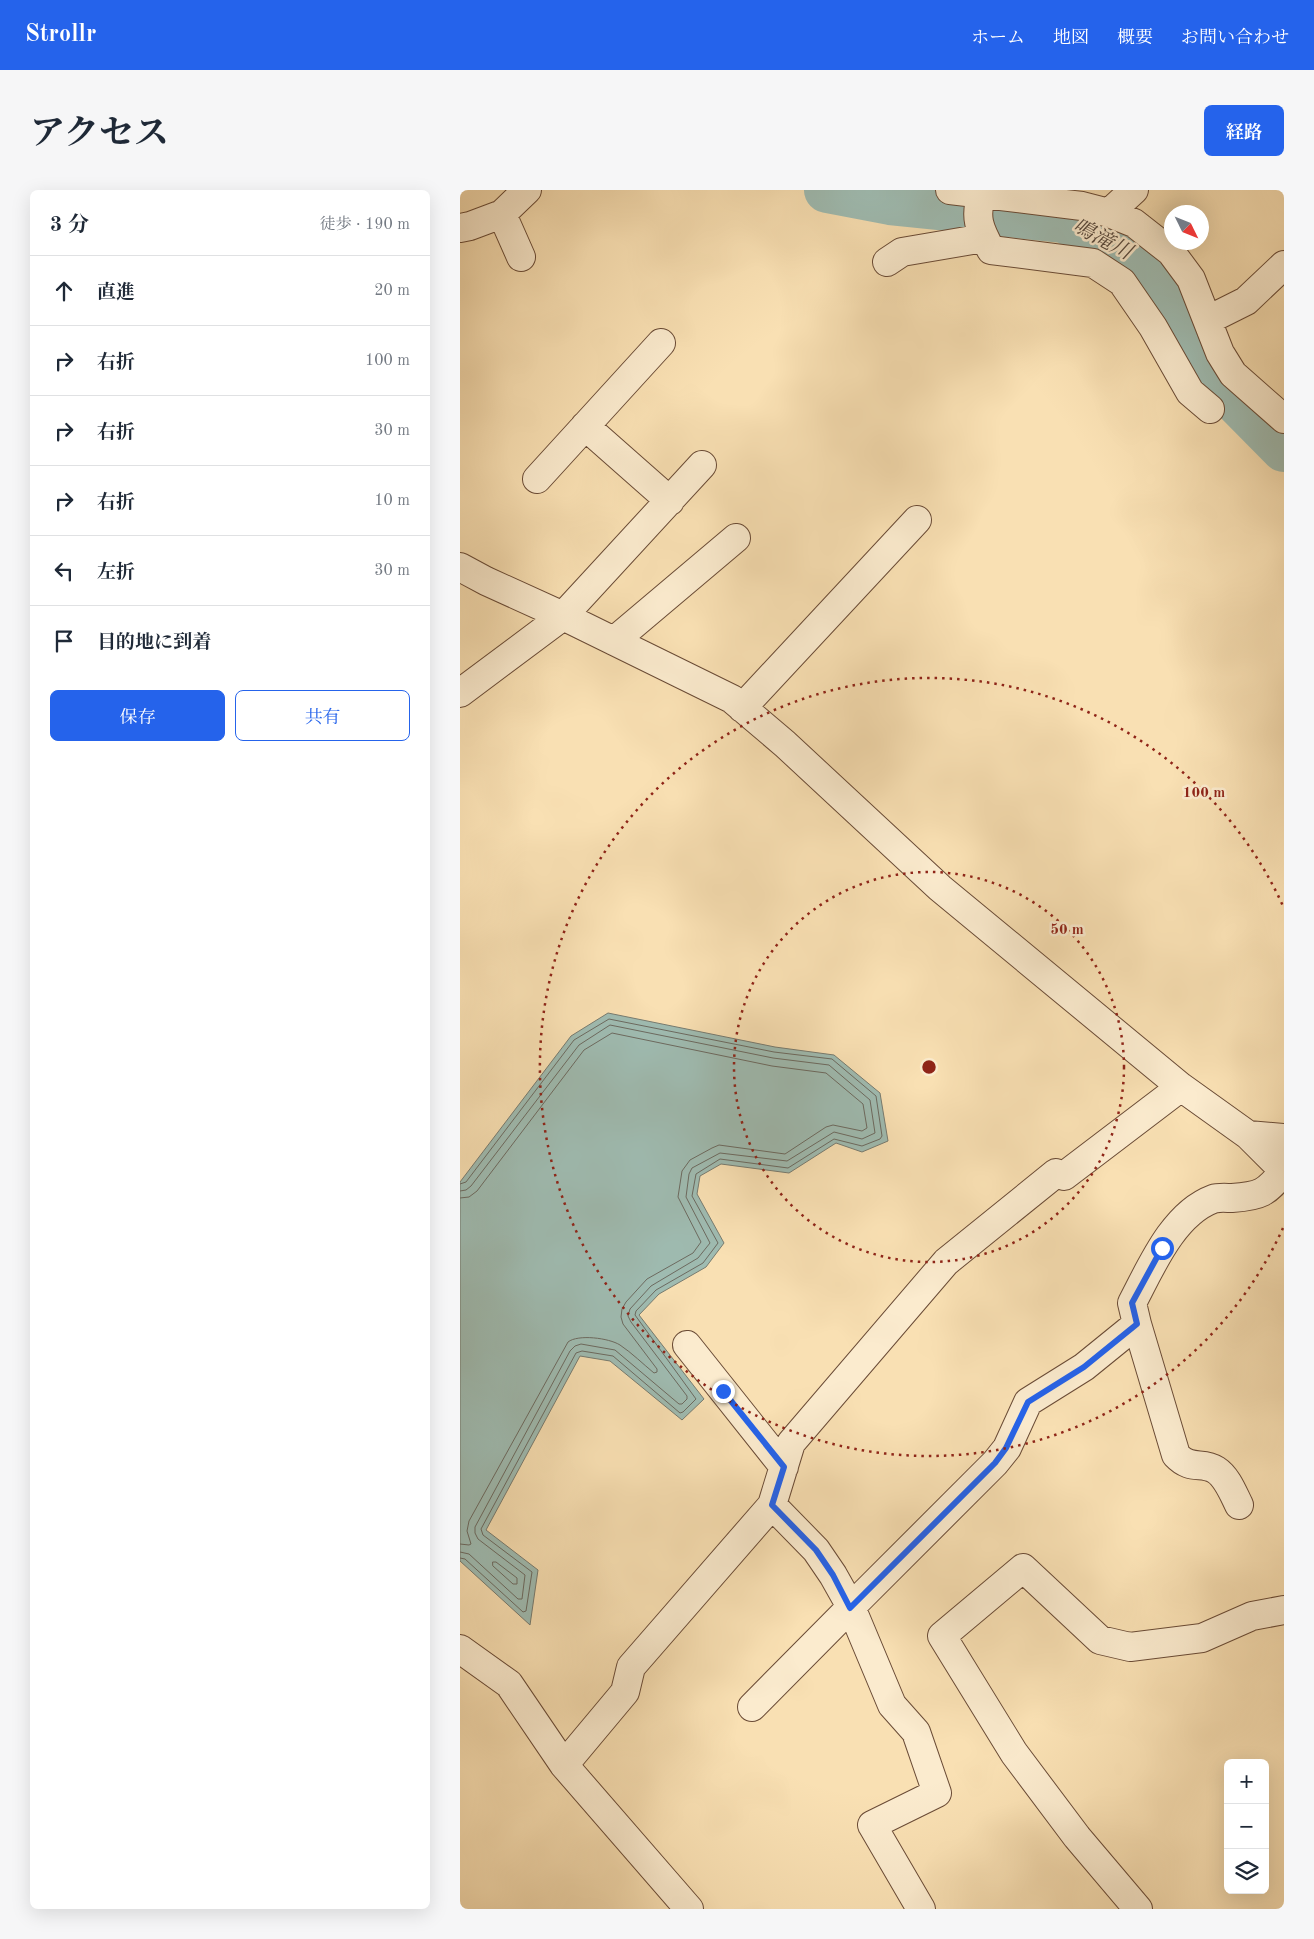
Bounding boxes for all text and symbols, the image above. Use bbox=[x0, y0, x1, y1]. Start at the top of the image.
text: Strollr bbox=[25, 23, 96, 47]
text: ホーム bbox=[971, 29, 1025, 47]
text: 地図 bbox=[1053, 29, 1089, 47]
text: 概要 bbox=[1117, 29, 1153, 47]
text: お問い合わせ bbox=[1181, 29, 1289, 47]
button: 経路 bbox=[1204, 105, 1284, 156]
text: アクセス bbox=[30, 117, 169, 152]
north arrow bbox=[1164, 205, 1209, 250]
water label: 鳴滝川 bbox=[1069, 214, 1137, 265]
text: 3 分 bbox=[50, 215, 89, 236]
text: 徒歩 · 190 m bbox=[320, 217, 410, 233]
icon: ahead bbox=[50, 277, 78, 305]
text: 20 m bbox=[374, 283, 410, 299]
text: 直進 bbox=[97, 284, 135, 303]
icon: right bbox=[50, 347, 78, 375]
text: 100 m bbox=[365, 353, 410, 369]
text: 右折 bbox=[97, 354, 135, 373]
icon: right bbox=[50, 417, 78, 445]
text: 30 m bbox=[374, 423, 410, 439]
text: 右折 bbox=[97, 424, 135, 443]
icon: right bbox=[50, 487, 78, 515]
text: 10 m bbox=[374, 493, 410, 509]
text: 右折 bbox=[97, 494, 135, 513]
icon: left bbox=[50, 557, 78, 585]
text: 30 m bbox=[374, 563, 410, 579]
text: 左折 bbox=[97, 564, 135, 583]
icon: arrive bbox=[50, 627, 78, 655]
text: 目的地に到着 bbox=[97, 634, 211, 653]
button: 保存 bbox=[50, 690, 225, 741]
button: 共有 bbox=[235, 690, 410, 741]
text: 100 m bbox=[1183, 786, 1225, 801]
text: 50 m bbox=[1050, 923, 1084, 938]
centre of rings bbox=[920, 1058, 938, 1076]
route start bbox=[1151, 1237, 1174, 1260]
route end bbox=[712, 1380, 735, 1403]
map controls bbox=[1224, 1759, 1269, 1894]
button: + bbox=[1224, 1759, 1269, 1804]
button: − bbox=[1224, 1804, 1269, 1849]
button: layers bbox=[1224, 1849, 1269, 1894]

